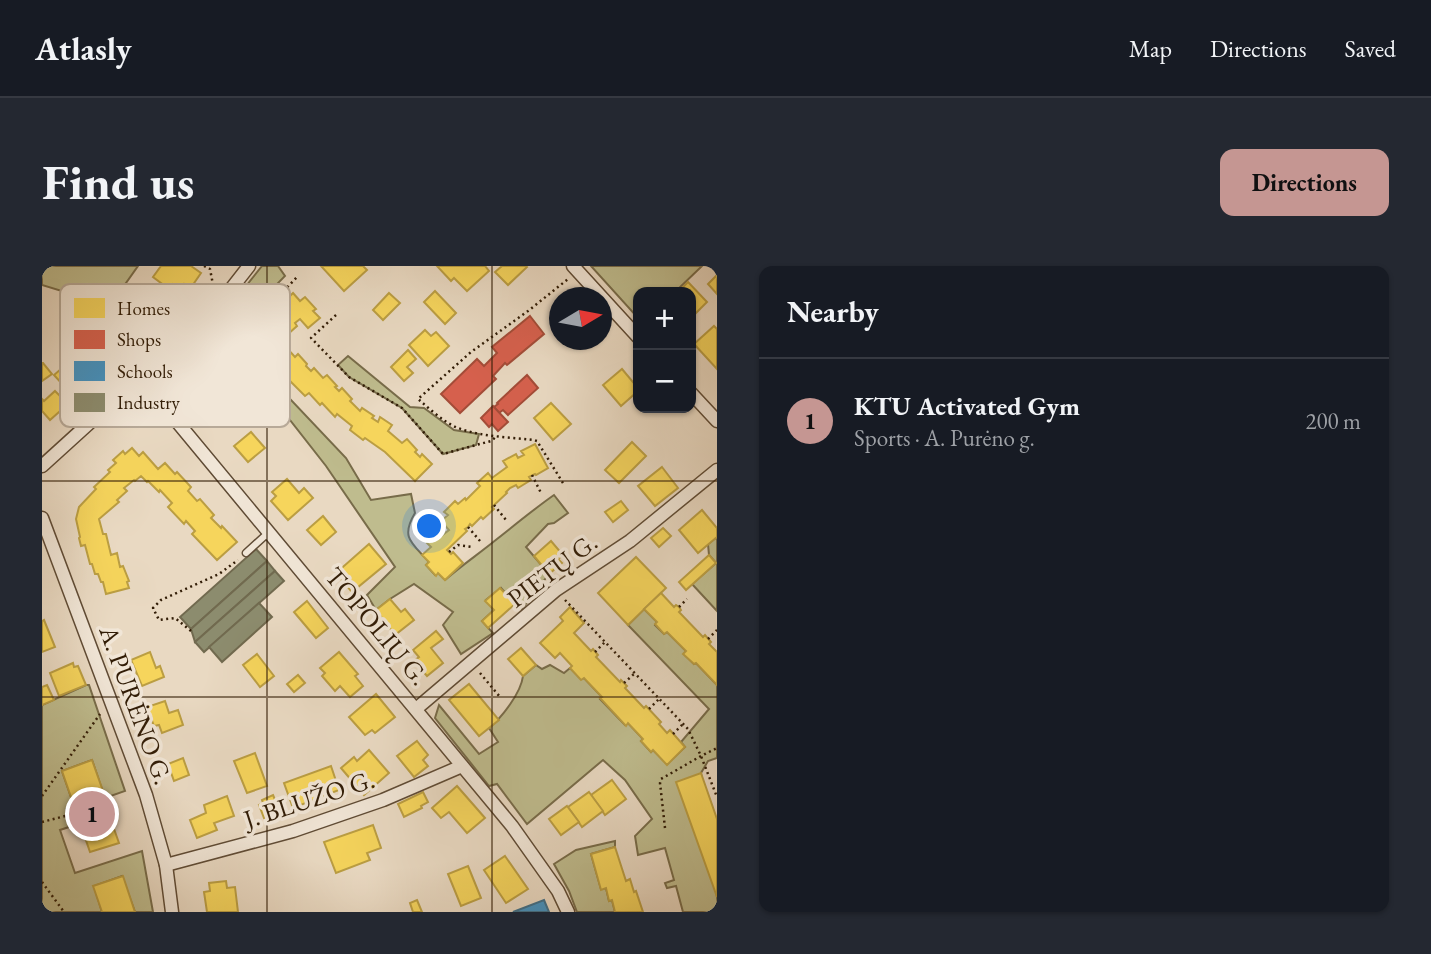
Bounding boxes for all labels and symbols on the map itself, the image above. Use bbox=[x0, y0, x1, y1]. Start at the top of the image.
legend bbox=[60, 284, 290, 427]
north arrow bbox=[549, 287, 612, 350]
text: Homes bbox=[117, 296, 170, 321]
text: Shops bbox=[117, 327, 161, 352]
text: Schools bbox=[117, 359, 173, 384]
text: Industry bbox=[117, 390, 181, 415]
your location bbox=[412, 509, 446, 543]
street label: PIETŲ G. bbox=[500, 525, 604, 615]
street label: TOPOLIŲ G. bbox=[318, 560, 436, 692]
street label: A. PURĖNO G. bbox=[91, 620, 180, 789]
street label: J. BLUŽO G. bbox=[237, 762, 379, 837]
pin: 1 bbox=[69, 788, 115, 840]

